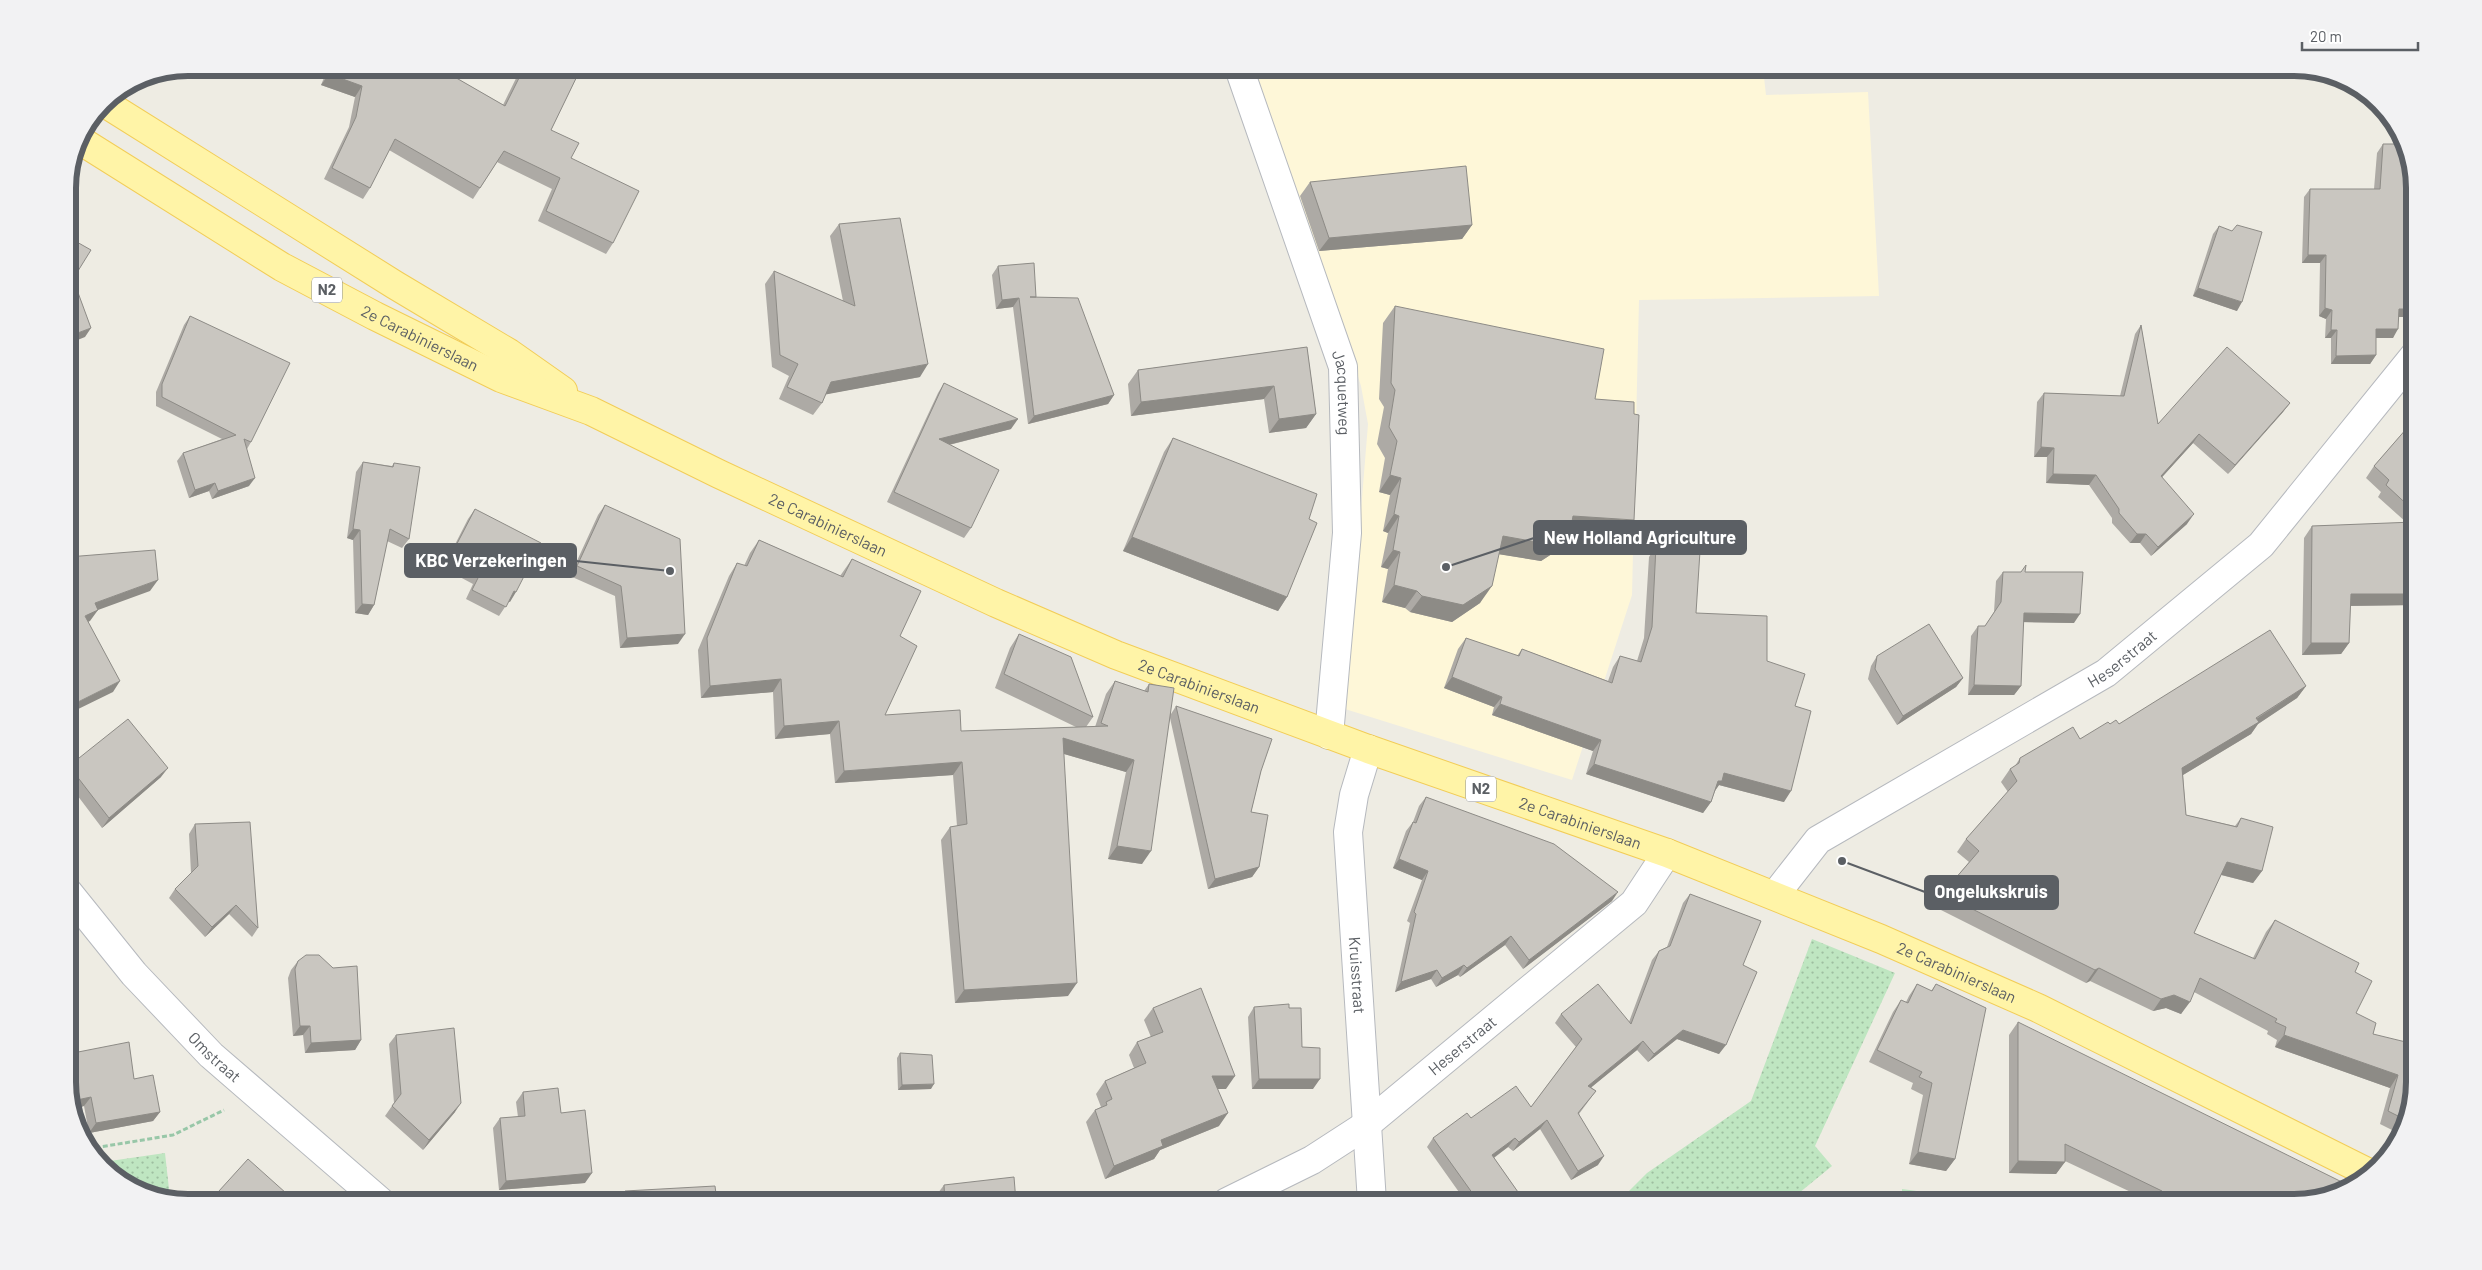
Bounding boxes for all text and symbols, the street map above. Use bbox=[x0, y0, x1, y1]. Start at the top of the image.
scale bar bbox=[2302, 20, 2418, 52]
text: 20 m bbox=[2310, 27, 2342, 45]
road number: N2 bbox=[312, 278, 342, 302]
street label: 2e Carabinierslaan bbox=[358, 301, 482, 375]
street label: Jacquetweg bbox=[1329, 347, 1355, 436]
street label: 2e Carabinierslaan bbox=[766, 489, 890, 560]
callout: New Holland Agriculture bbox=[1534, 521, 1746, 554]
text: New Holland Agriculture bbox=[1544, 526, 1736, 548]
callout: KBC Verzekeringen bbox=[405, 544, 576, 577]
text: KBC Verzekeringen bbox=[415, 549, 567, 571]
street label: Heserstraat bbox=[2084, 626, 2160, 691]
street label: 2e Carabinierslaan bbox=[1136, 654, 1263, 717]
road number: N2 bbox=[1466, 776, 1496, 802]
street label: 2e Carabinierslaan bbox=[1517, 792, 1644, 852]
callout: Ongelukskruis bbox=[1925, 876, 2058, 909]
text: Ongelukskruis bbox=[1934, 880, 2048, 902]
street label: Kruisstraat bbox=[1346, 936, 1370, 1014]
street label: 2e Carabinierslaan bbox=[1894, 937, 2019, 1006]
street label: Heserstraat bbox=[1424, 1011, 1500, 1079]
street label: Omstraat bbox=[185, 1028, 245, 1086]

